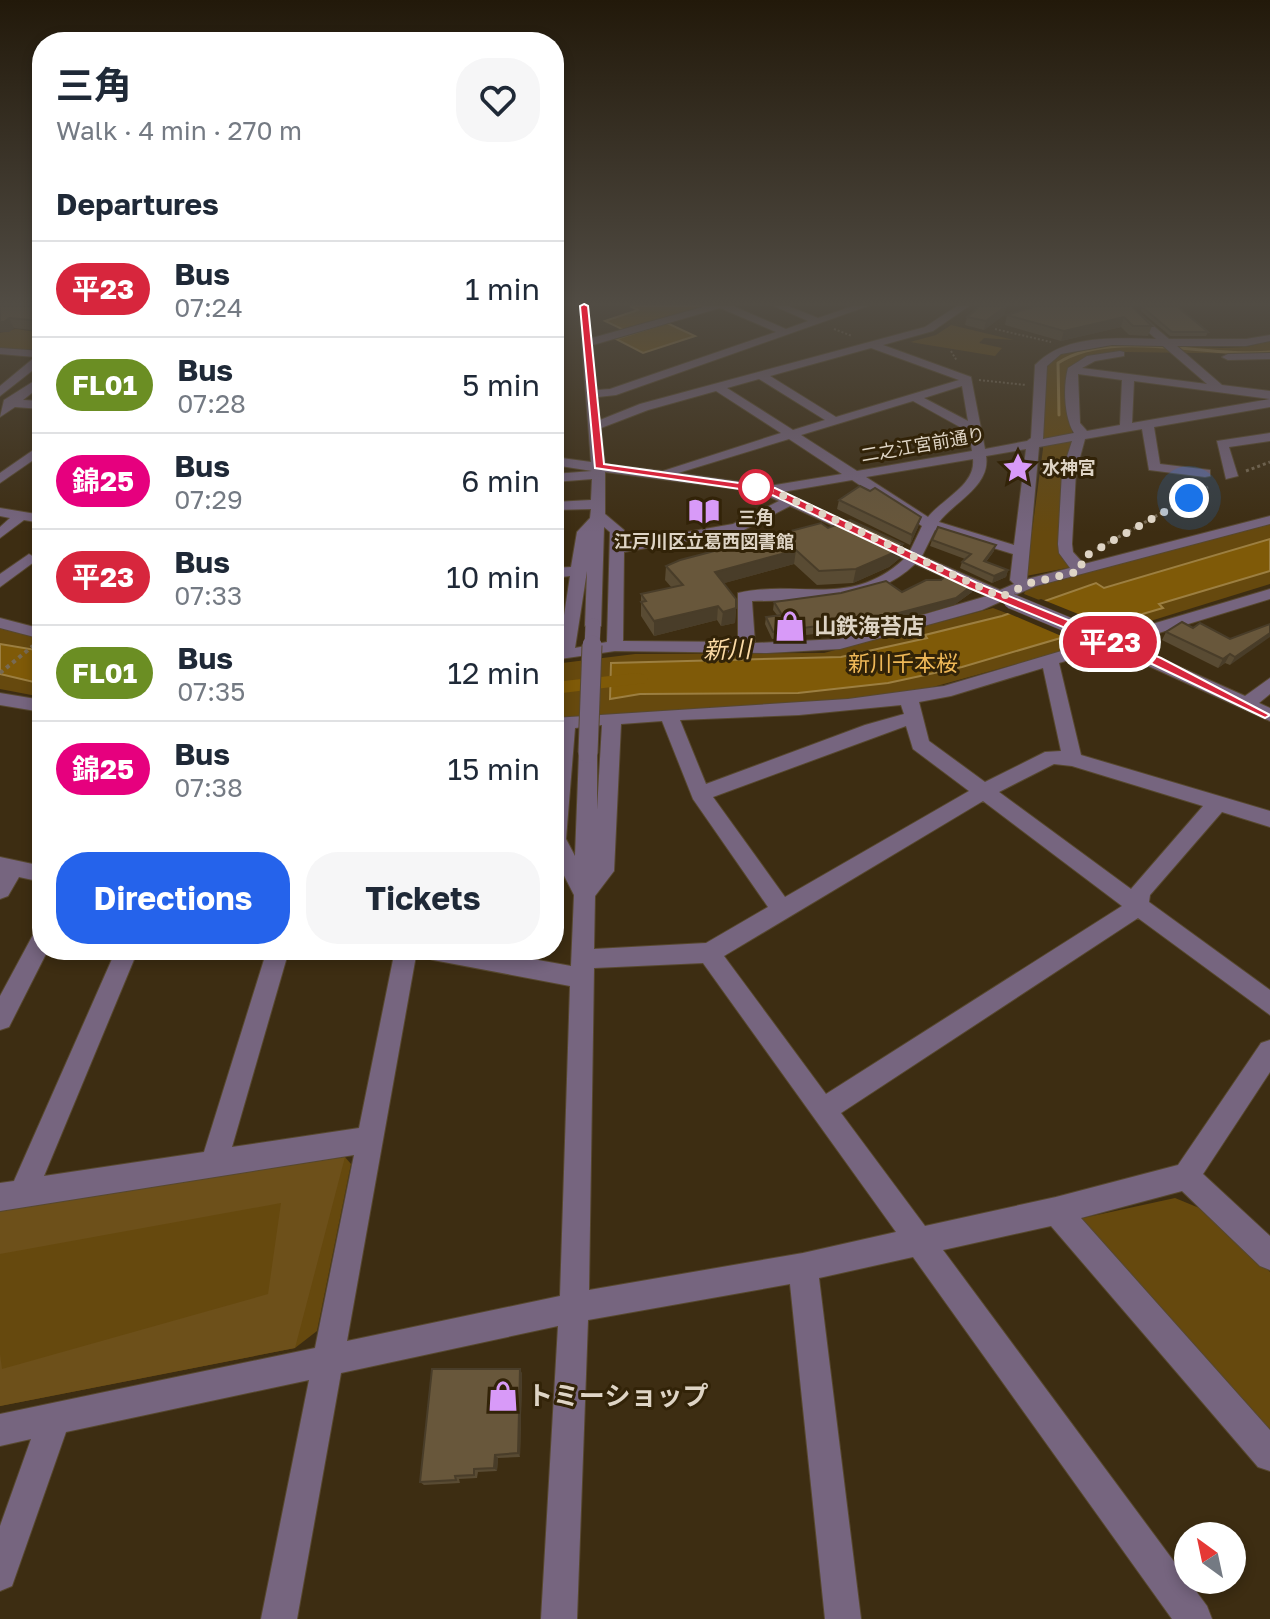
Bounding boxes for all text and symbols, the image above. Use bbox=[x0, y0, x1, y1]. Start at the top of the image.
button: heart bbox=[456, 58, 540, 142]
text: 三角 bbox=[56, 62, 132, 107]
text: Walk · 4 min · 270 m bbox=[56, 115, 302, 146]
text: Departures bbox=[56, 186, 219, 222]
text: Bus bbox=[174, 256, 230, 292]
text: 1 min bbox=[465, 271, 540, 307]
text: 平23 bbox=[72, 272, 134, 305]
text: 07:24 bbox=[174, 292, 243, 323]
text: Bus bbox=[177, 352, 233, 388]
text: 5 min bbox=[462, 367, 540, 403]
text: FL01 bbox=[72, 368, 137, 401]
text: 07:28 bbox=[177, 388, 246, 419]
street label: 二之江宮前通り bbox=[859, 422, 987, 466]
text: Bus bbox=[174, 448, 230, 484]
place icon: 水神宮 bbox=[1001, 451, 1035, 485]
place label: 水神宮 bbox=[1042, 456, 1096, 478]
text: 6 min bbox=[461, 463, 540, 499]
text: 錦25 bbox=[72, 464, 134, 497]
marker: 三角 bbox=[739, 470, 773, 504]
your location bbox=[1169, 478, 1209, 518]
text: 07:29 bbox=[174, 484, 243, 515]
library icon: 江戸川区立葛西図書館 bbox=[687, 494, 721, 528]
place label: 三角 bbox=[738, 506, 774, 528]
place label: 江戸川区立葛西図書館 bbox=[614, 530, 794, 552]
text: Bus bbox=[174, 544, 230, 580]
text: 10 min bbox=[446, 559, 540, 595]
text: 平23 bbox=[72, 560, 134, 593]
text: 07:33 bbox=[174, 580, 242, 611]
shop icon: 山鉄海苔店 bbox=[773, 609, 807, 643]
place label: 山鉄海苔店 bbox=[814, 612, 924, 639]
line badge: 平23 bbox=[1064, 616, 1156, 668]
text: 平23 bbox=[1079, 625, 1141, 658]
water label: 新川 bbox=[702, 633, 754, 664]
text: Bus bbox=[177, 640, 233, 676]
park label: 新川千本桜 bbox=[848, 649, 958, 676]
text: 12 min bbox=[448, 655, 540, 691]
text: FL01 bbox=[72, 656, 137, 689]
text: 07:35 bbox=[177, 676, 245, 707]
text: Bus bbox=[174, 736, 230, 772]
text: 15 min bbox=[448, 751, 540, 787]
text: 錦25 bbox=[72, 752, 134, 785]
text: 07:38 bbox=[174, 772, 243, 803]
button: Directions bbox=[56, 852, 290, 944]
button: Tickets bbox=[306, 852, 540, 944]
shop icon: トミーショップ bbox=[486, 1379, 520, 1413]
place label: トミーショップ bbox=[527, 1380, 708, 1411]
north arrow bbox=[1174, 1522, 1246, 1594]
map controls bbox=[1174, 1522, 1246, 1594]

